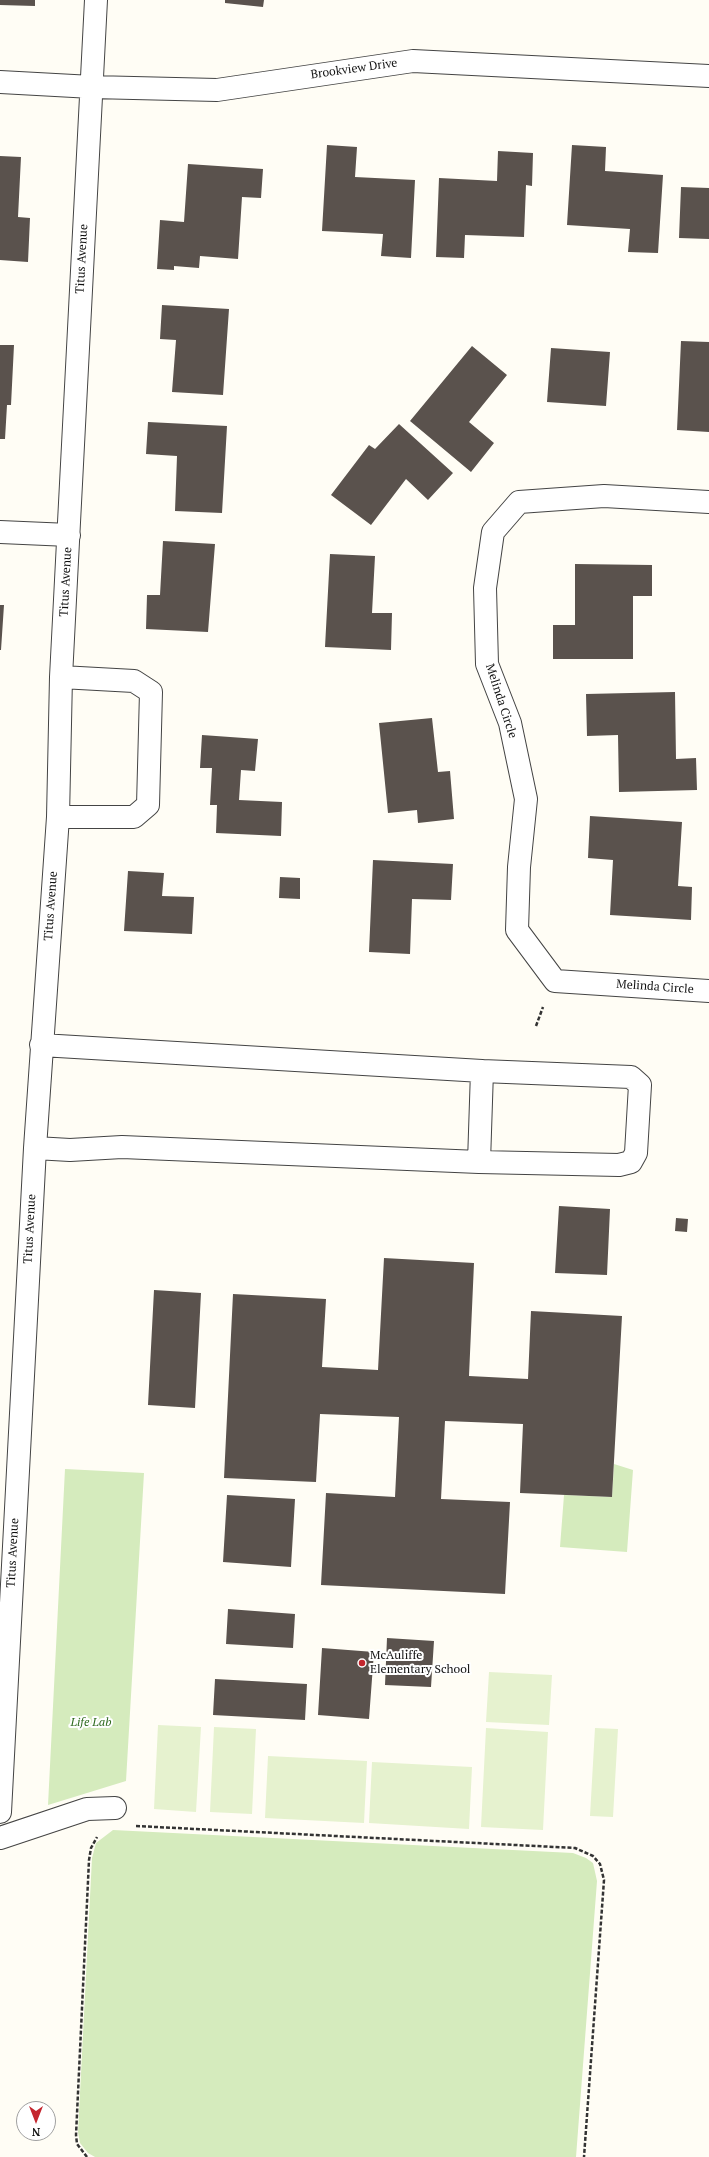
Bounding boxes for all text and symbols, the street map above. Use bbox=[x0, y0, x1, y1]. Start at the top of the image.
street label: Brookview Drive bbox=[310, 56, 398, 82]
street label: Titus Avenue bbox=[73, 224, 91, 294]
street label: Titus Avenue bbox=[57, 547, 75, 617]
street label: Melinda Circle bbox=[482, 662, 520, 740]
street label: Titus Avenue bbox=[41, 871, 61, 941]
street label: Melinda Circle bbox=[616, 977, 694, 997]
street label: Titus Avenue bbox=[21, 1194, 39, 1264]
street label: Titus Avenue bbox=[4, 1518, 22, 1588]
place label: McAuliffe Elementary School bbox=[370, 1649, 470, 1677]
marker: McAuliffe Elementary School bbox=[357, 1658, 367, 1668]
park label: Life Lab bbox=[71, 1716, 111, 1730]
north arrow bbox=[16, 2101, 56, 2141]
text: N bbox=[32, 2125, 40, 2139]

